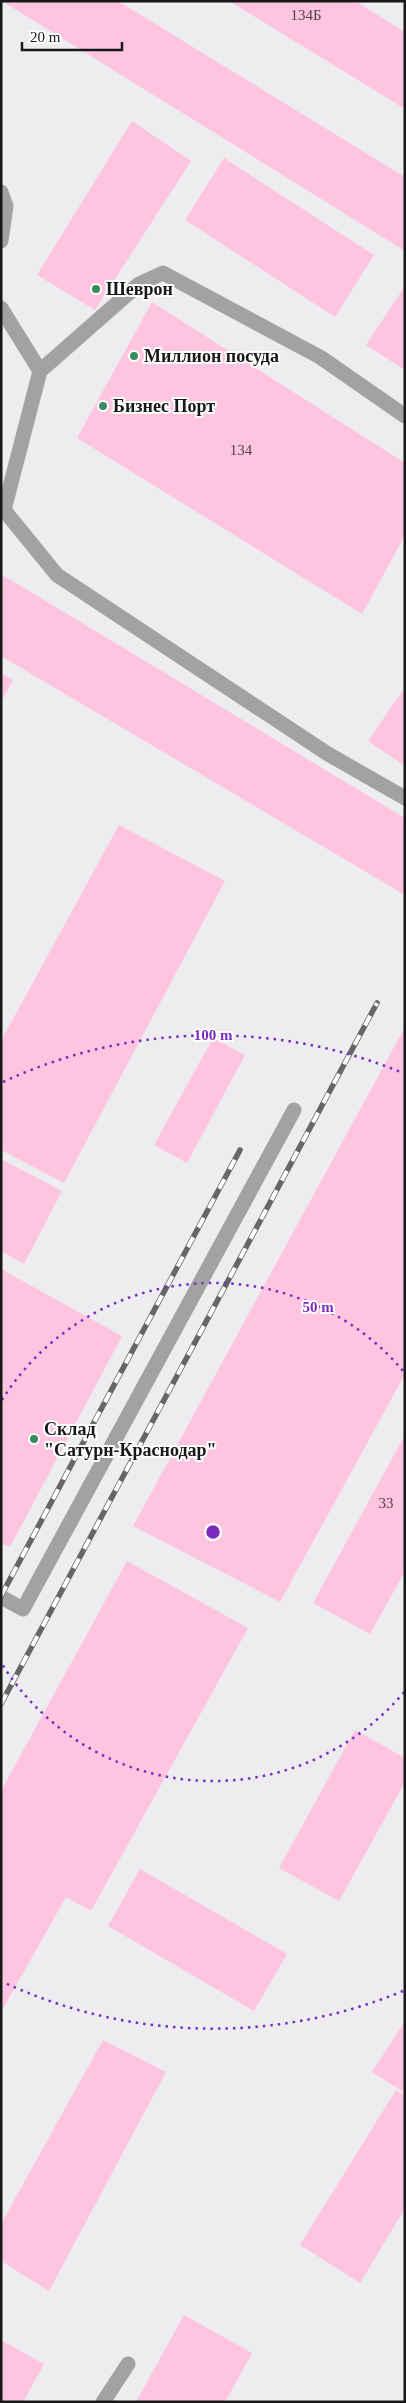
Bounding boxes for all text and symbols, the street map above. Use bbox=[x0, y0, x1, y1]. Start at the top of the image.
house number: 134Б bbox=[290, 7, 322, 23]
scale bar bbox=[22, 20, 122, 52]
text: 20 m bbox=[30, 29, 61, 45]
place label: Шеврон bbox=[106, 279, 173, 299]
marker: Шеврон bbox=[90, 283, 102, 295]
place label: Миллион посуда bbox=[144, 346, 279, 366]
marker: Миллион посуда bbox=[128, 350, 140, 362]
place label: Бизнес Порт bbox=[113, 396, 215, 416]
marker: Бизнес Порт bbox=[97, 400, 109, 412]
house number: 134 bbox=[230, 442, 253, 458]
text: 100 m bbox=[194, 1027, 233, 1043]
text: 50 m bbox=[302, 1299, 334, 1315]
place label: Склад "Сатурн-Краснодар" bbox=[44, 1419, 217, 1460]
marker: Склад "Сатурн-Краснодар" bbox=[28, 1433, 40, 1445]
house number: 33 bbox=[379, 1495, 394, 1511]
centre of rings bbox=[204, 1523, 222, 1541]

